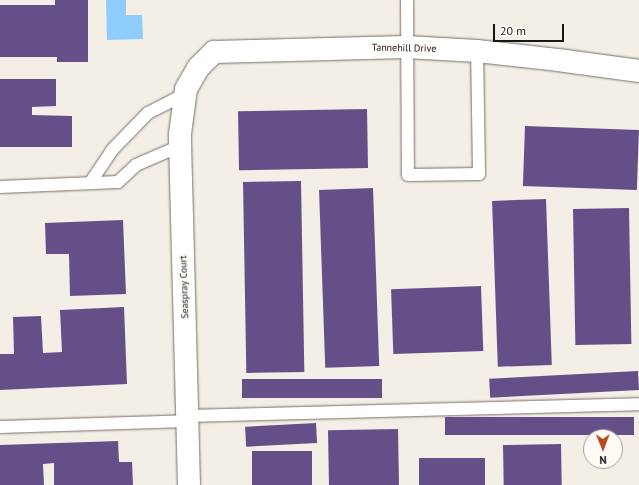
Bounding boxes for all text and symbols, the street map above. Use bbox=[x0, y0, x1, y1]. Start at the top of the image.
scale bar bbox=[495, 16, 566, 42]
text: 20 m bbox=[500, 23, 526, 38]
street label: Tannehill Drive bbox=[372, 41, 436, 55]
street label: Seaspray Court bbox=[177, 255, 191, 319]
north arrow bbox=[583, 429, 623, 469]
text: N bbox=[599, 453, 607, 467]

